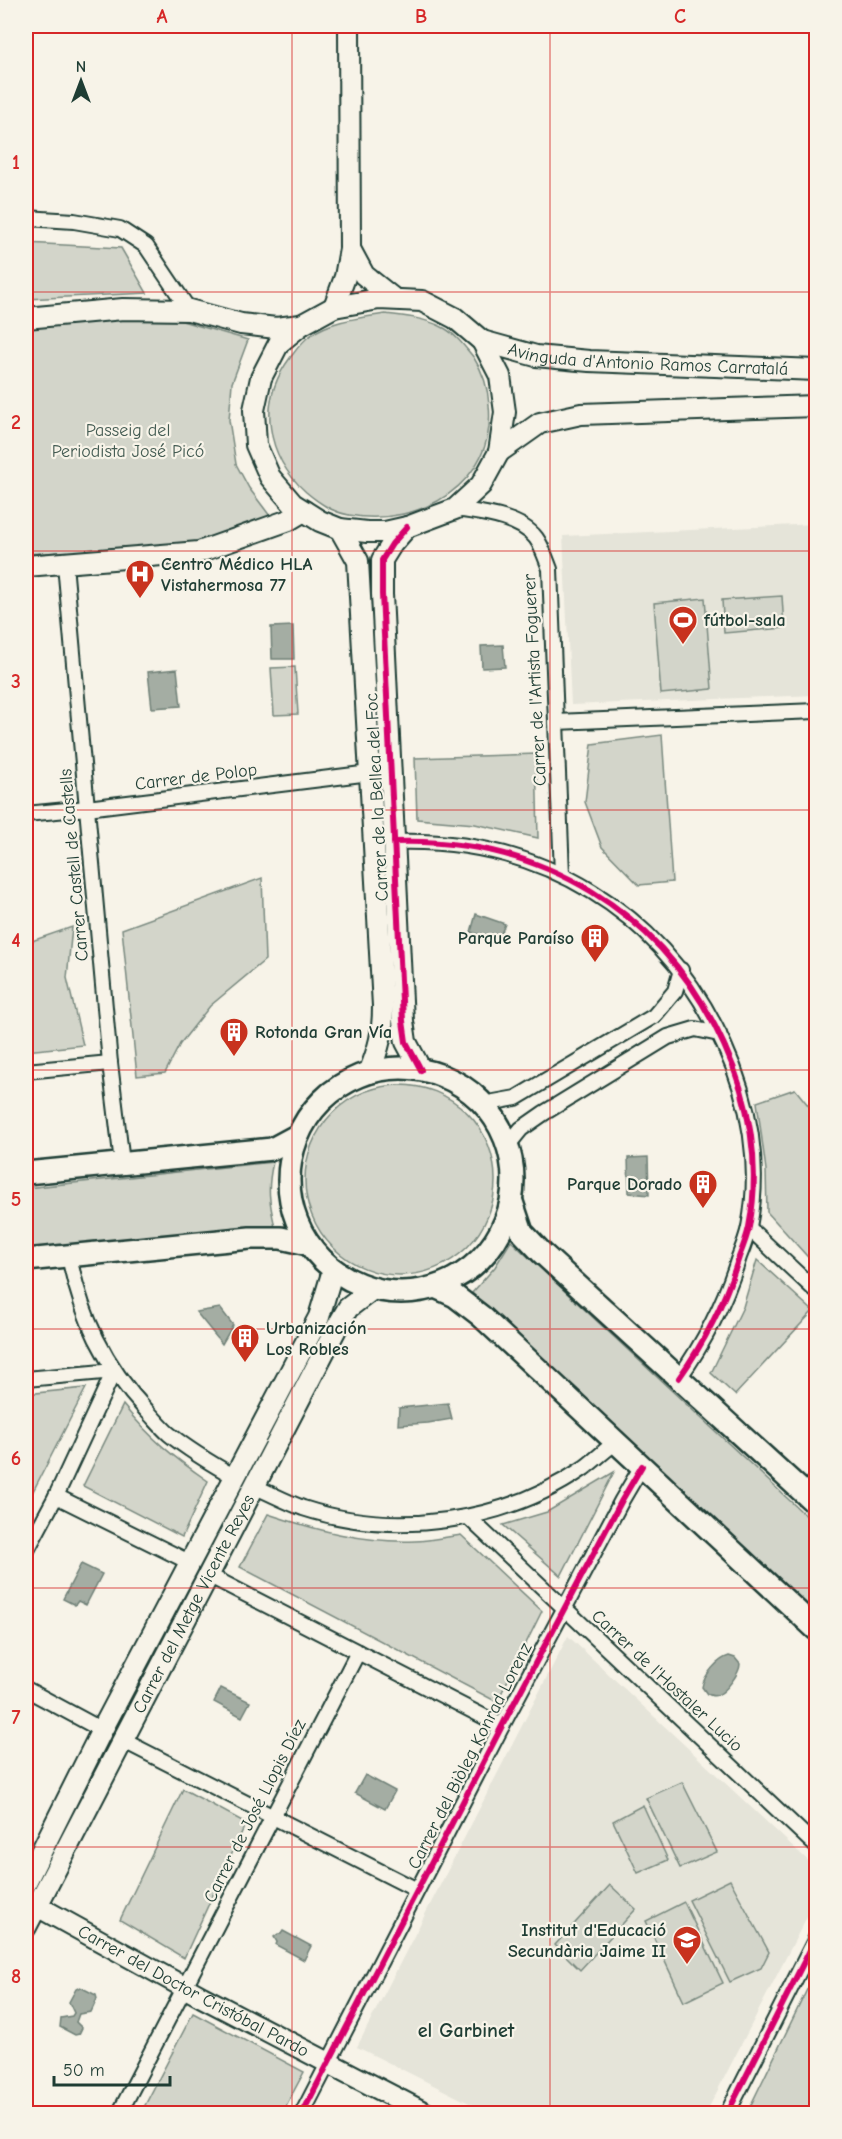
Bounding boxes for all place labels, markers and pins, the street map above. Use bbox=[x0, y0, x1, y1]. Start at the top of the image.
place label: Centro Médico HLA Vistahermosa 77 bbox=[161, 554, 312, 596]
hospital icon: Centro Médico HLA Vistahermosa 77 bbox=[124, 558, 156, 600]
sports icon: fútbol-sala bbox=[667, 604, 699, 646]
place label: fútbol-sala bbox=[703, 610, 786, 631]
building icon: Parque Paraíso bbox=[579, 922, 611, 964]
place label: Parque Paraíso bbox=[458, 928, 574, 949]
building icon: Rotonda Gran Vía bbox=[218, 1016, 250, 1058]
place label: Rotonda Gran Vía bbox=[255, 1022, 392, 1043]
building icon: Parque Dorado bbox=[687, 1168, 719, 1210]
place label: Parque Dorado bbox=[567, 1174, 682, 1195]
place label: Urbanización Los Robles bbox=[266, 1318, 367, 1360]
building icon: Urbanización Los Robles bbox=[229, 1322, 261, 1364]
place label: Institut d'Educació Secundària Jaime II bbox=[508, 1920, 666, 1962]
school or university icon: Institut d'Educació Secundària Jaime II bbox=[671, 1924, 703, 1966]

